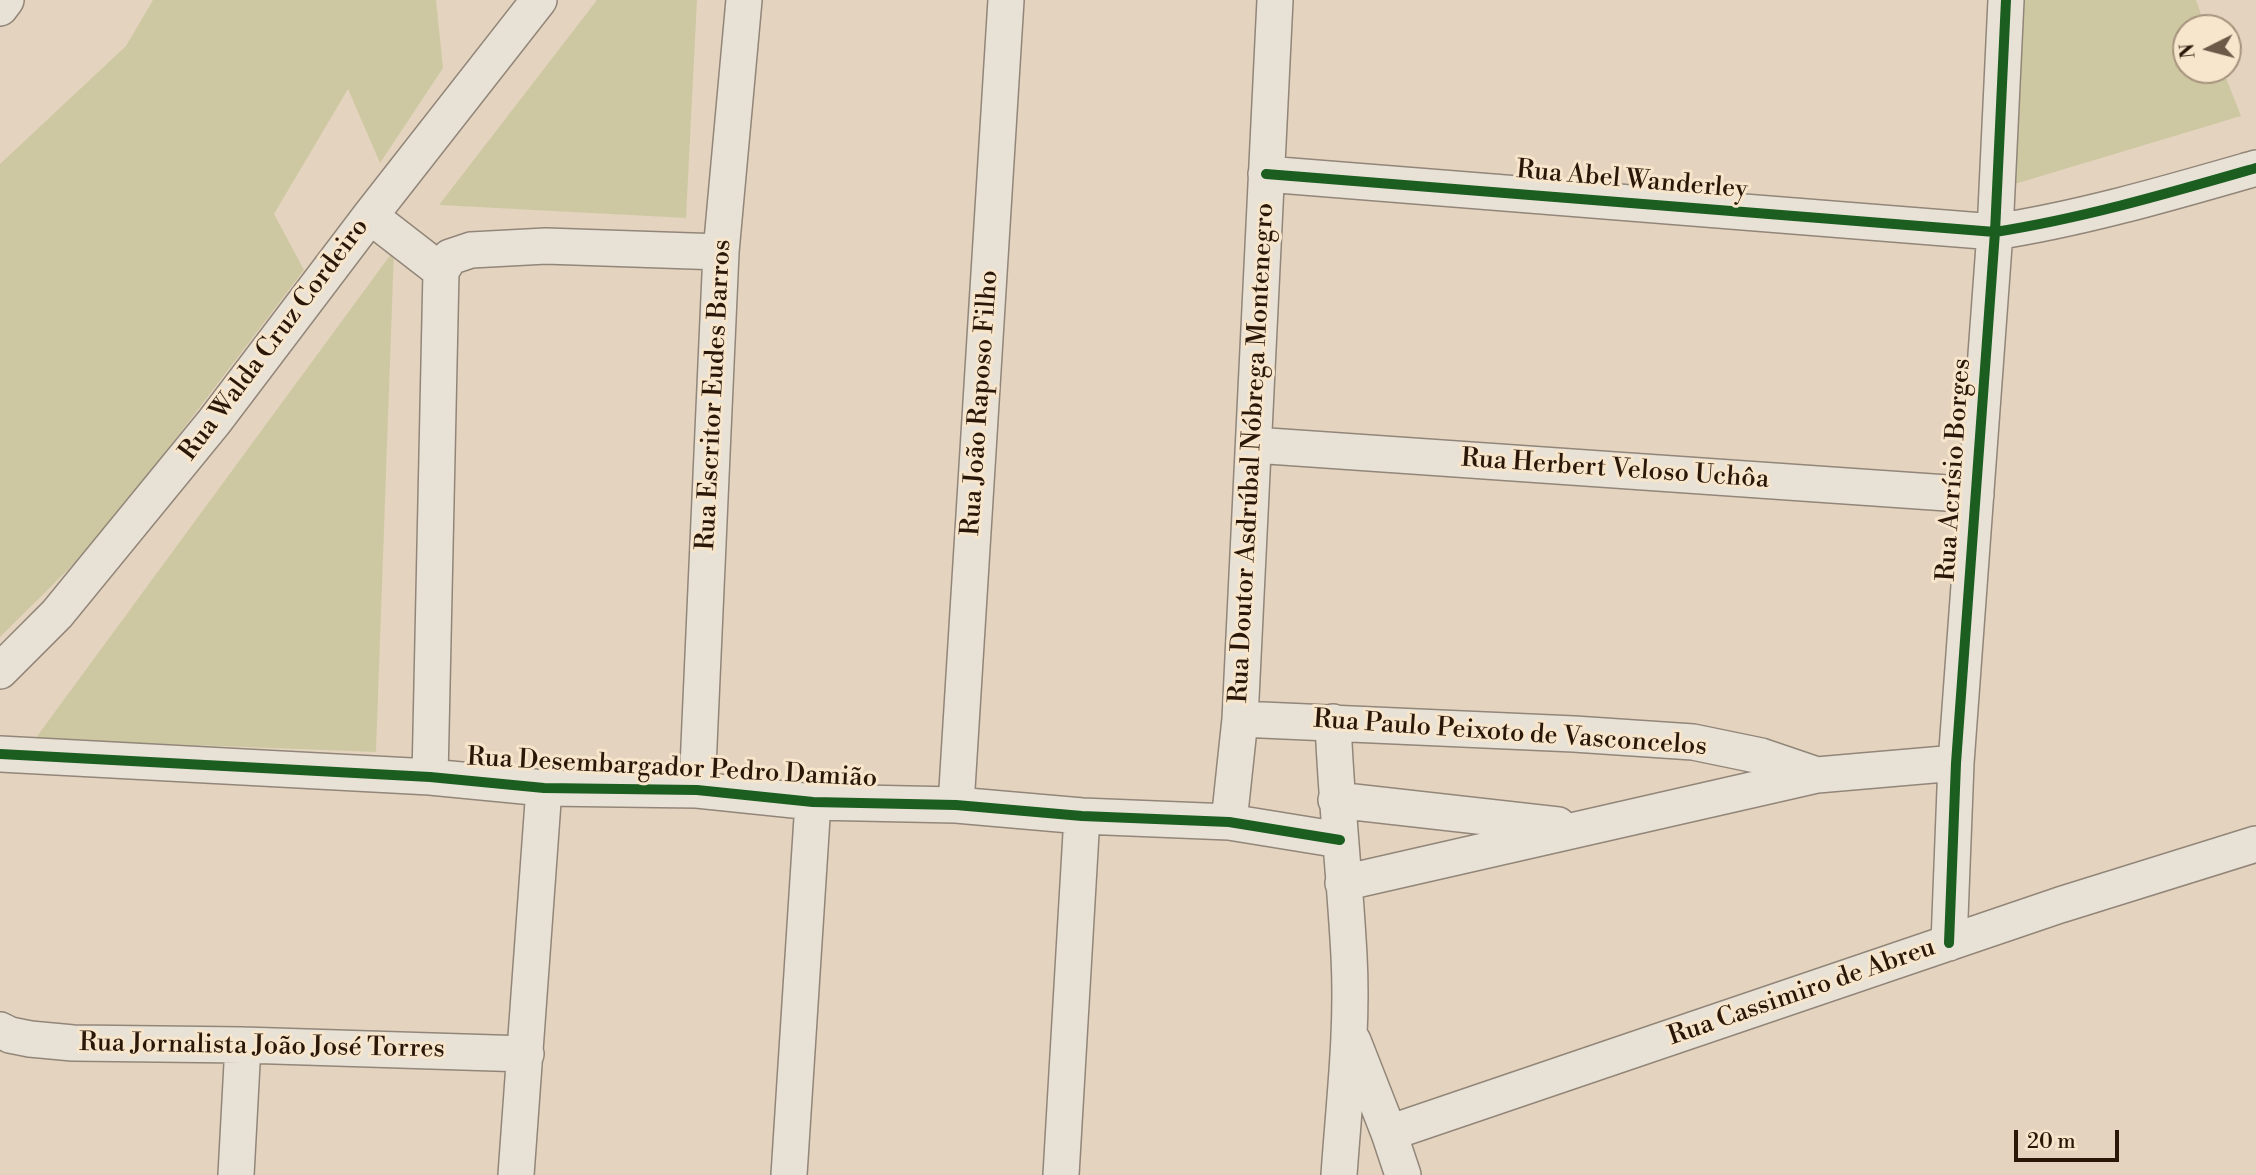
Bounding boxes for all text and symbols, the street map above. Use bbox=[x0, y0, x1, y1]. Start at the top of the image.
north arrow bbox=[2172, 14, 2242, 84]
text: N bbox=[2175, 42, 2201, 60]
street label: Rua Abel Wanderley bbox=[1515, 155, 1749, 207]
street label: Rua Doutor Asdrúbal Nóbrega Montenegro bbox=[1224, 202, 1282, 704]
street label: Rua Walda Cruz Cordeiro bbox=[174, 213, 376, 467]
street label: Rua Escritor Eudes Barros bbox=[691, 239, 739, 551]
street label: Rua João Raposo Filho bbox=[956, 269, 1006, 537]
street label: Rua Acrísio Borges bbox=[1932, 357, 1978, 583]
street label: Rua Herbert Veloso Uchôa bbox=[1460, 444, 1770, 496]
street label: Rua Paulo Peixoto de Vasconcelos bbox=[1312, 705, 1708, 763]
street label: Rua Desembargador Pedro Damião bbox=[466, 743, 878, 795]
street label: Rua Cassimiro de Abreu bbox=[1664, 933, 1940, 1053]
street label: Rua Jornalista João José Torres bbox=[79, 1028, 445, 1066]
scale bar bbox=[2018, 1116, 2123, 1160]
text: 20 m bbox=[2027, 1129, 2076, 1155]

